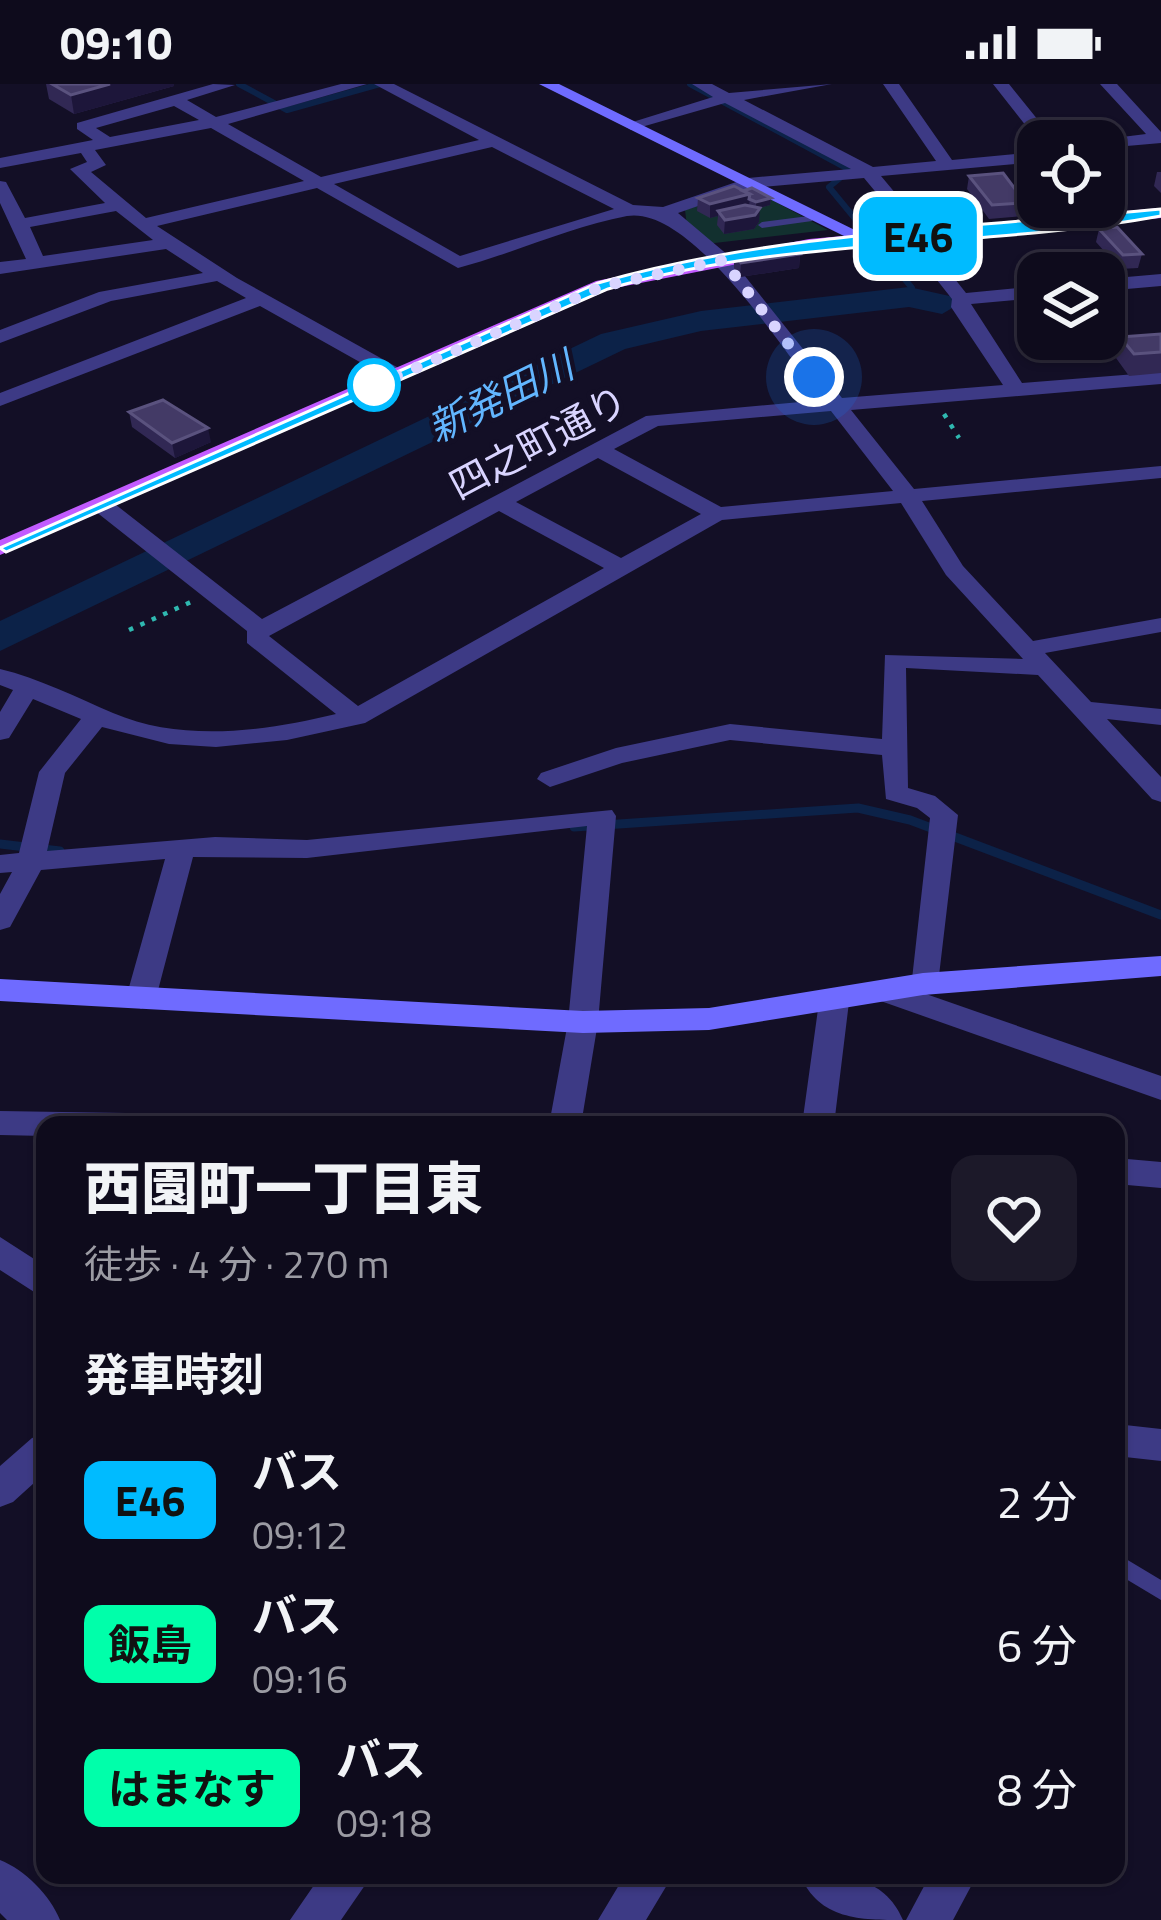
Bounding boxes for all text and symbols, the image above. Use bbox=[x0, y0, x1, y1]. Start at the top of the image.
text: 09:10 bbox=[60, 8, 172, 76]
map controls bbox=[1017, 120, 1125, 360]
button: locate bbox=[1017, 120, 1125, 228]
line badge: E46 bbox=[849, 197, 987, 275]
text: E46 bbox=[883, 204, 953, 268]
button: layers bbox=[1017, 252, 1125, 360]
water label: 新発田川 bbox=[417, 334, 587, 457]
your location bbox=[784, 347, 844, 407]
unlabelled marker bbox=[349, 360, 399, 410]
street label: 四之町通り bbox=[438, 370, 638, 514]
text: 西園町一丁目東 bbox=[84, 1144, 483, 1231]
button: heart bbox=[951, 1155, 1077, 1281]
text: 徒歩 · 4 分 · 270 m bbox=[84, 1234, 389, 1293]
text: 発車時刻 bbox=[84, 1340, 264, 1408]
text: バス bbox=[252, 1437, 342, 1505]
text: 2 分 bbox=[997, 1467, 1077, 1535]
text: E46 bbox=[115, 1468, 185, 1532]
text: 09:12 bbox=[252, 1505, 348, 1564]
text: バス bbox=[252, 1581, 342, 1649]
text: 6 分 bbox=[997, 1611, 1077, 1679]
text: 飯島 bbox=[108, 1612, 192, 1676]
text: 09:16 bbox=[252, 1649, 348, 1708]
text: バス bbox=[336, 1725, 426, 1793]
text: 8 分 bbox=[997, 1755, 1077, 1823]
text: はまなす bbox=[108, 1756, 276, 1820]
text: 09:18 bbox=[336, 1793, 432, 1852]

